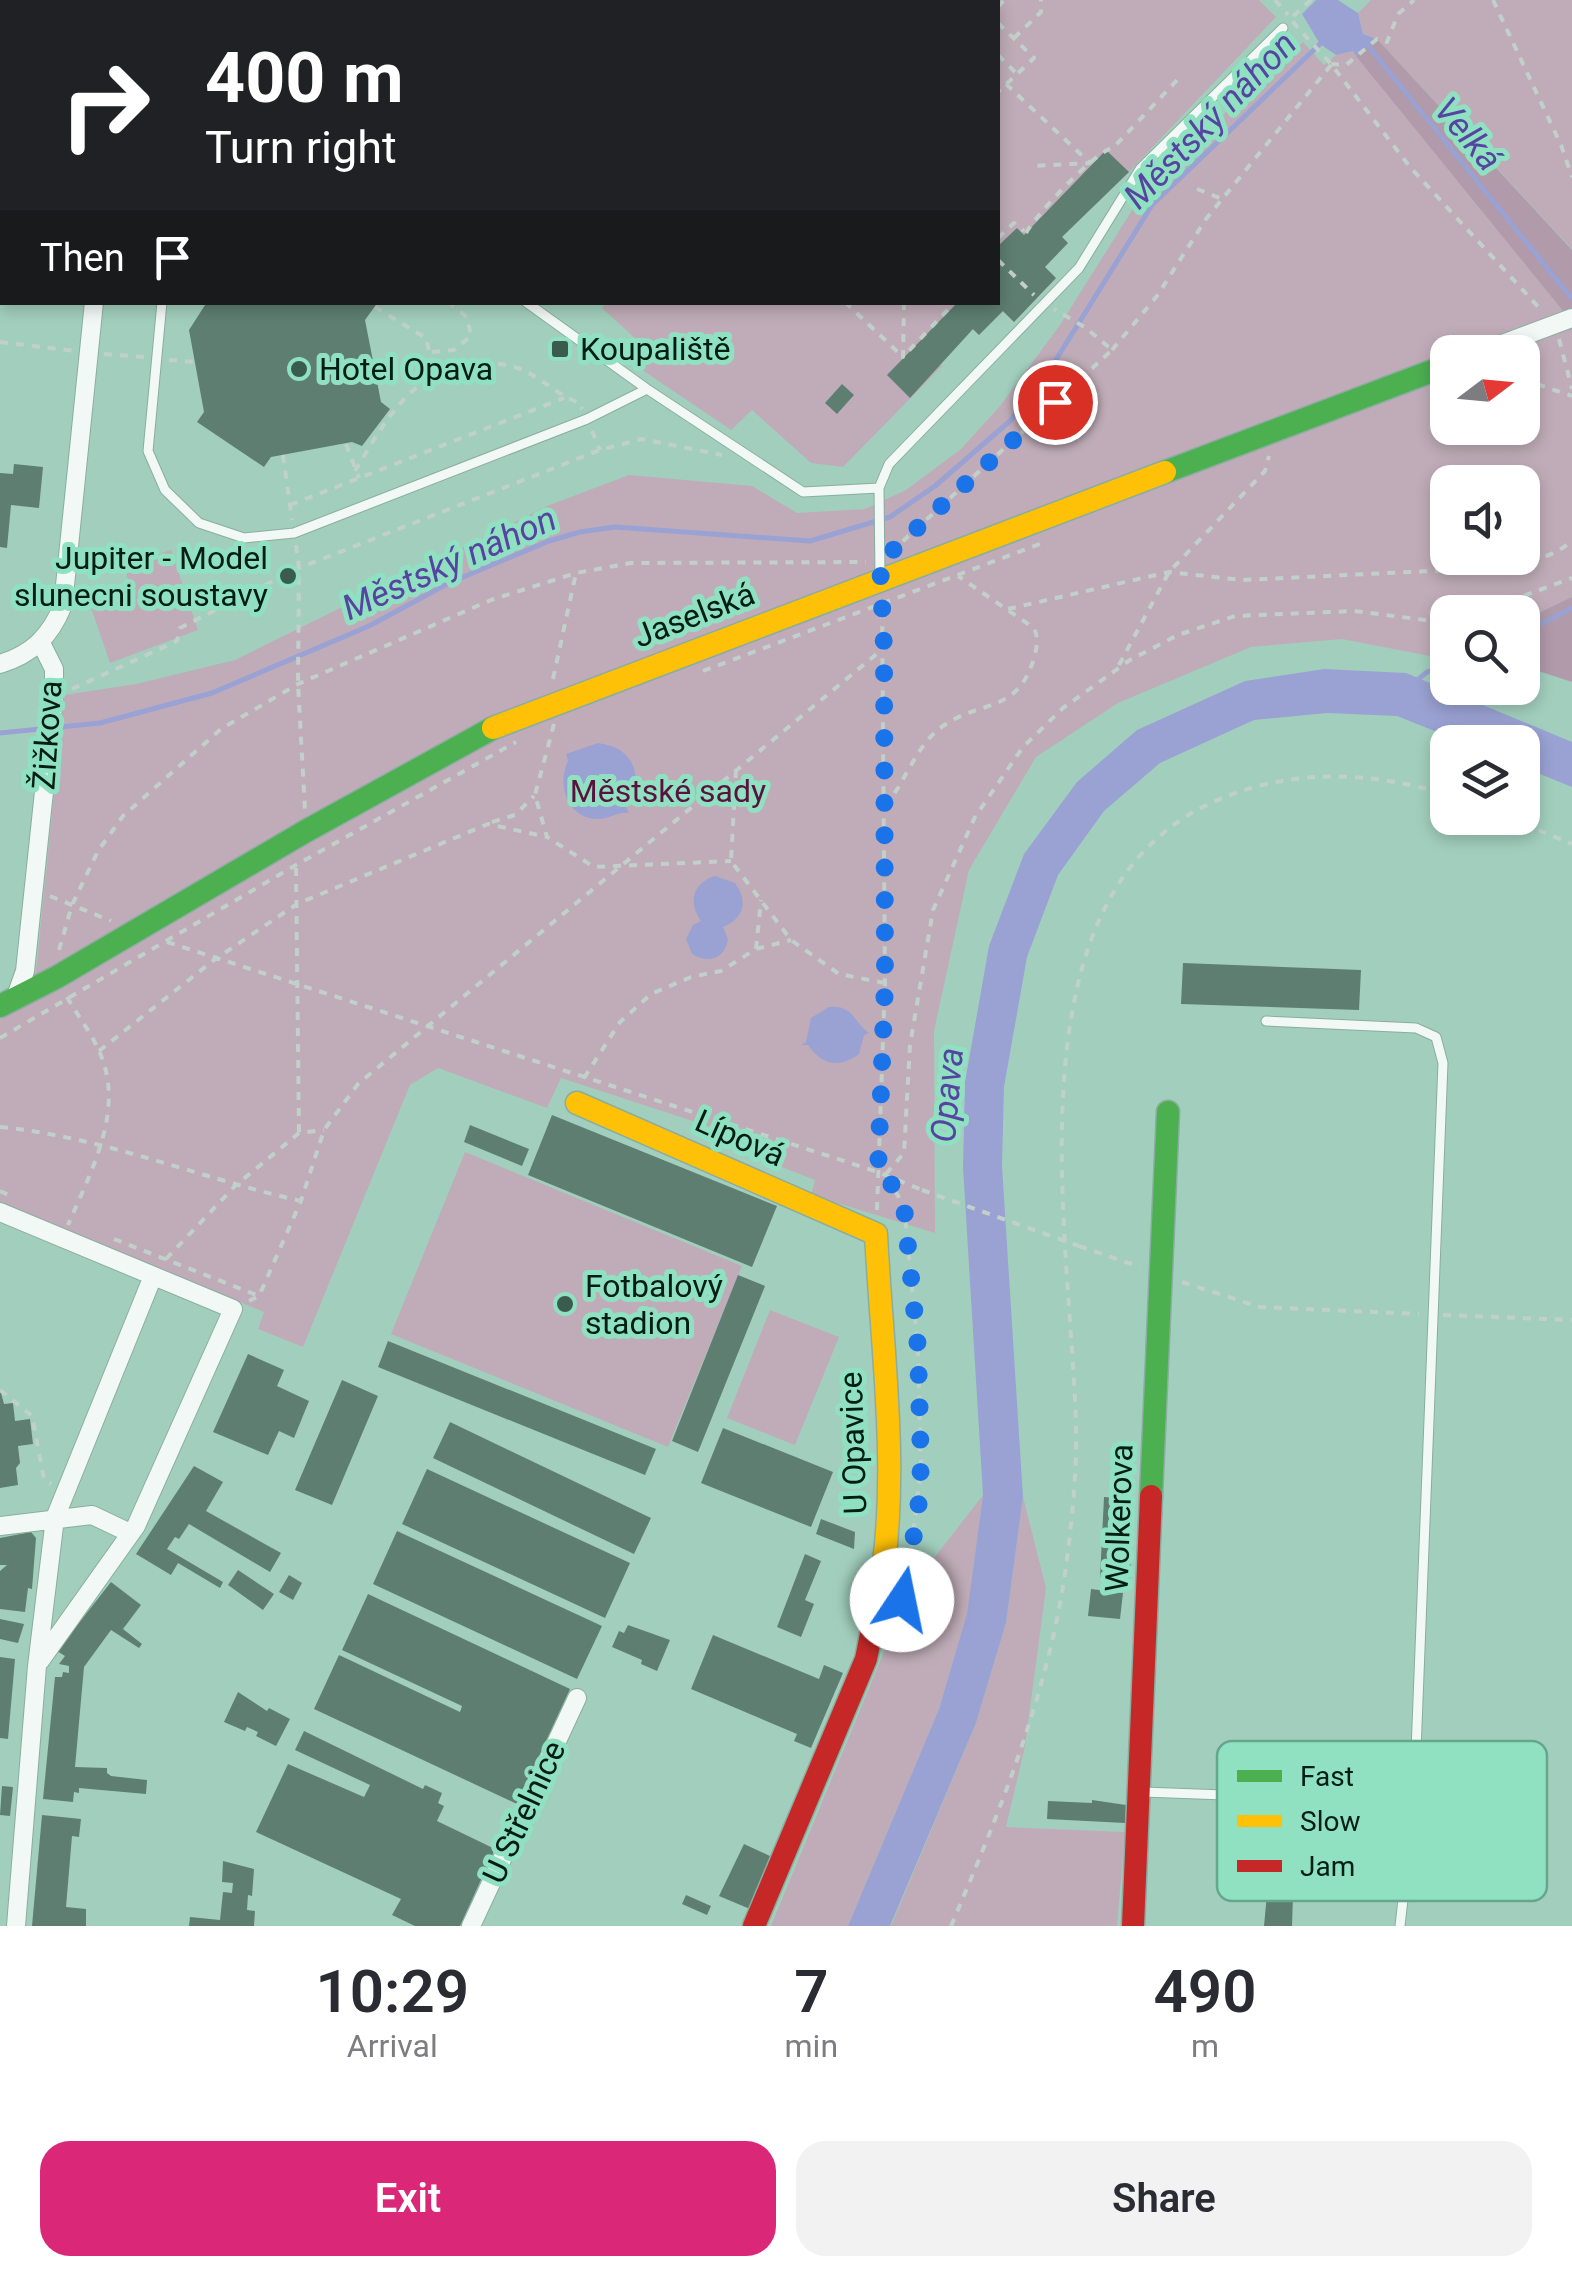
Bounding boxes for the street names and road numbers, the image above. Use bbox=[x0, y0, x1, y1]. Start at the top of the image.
street label: Jaselská bbox=[628, 575, 760, 655]
street label: Žižkova bbox=[24, 679, 70, 791]
street label: Lípová bbox=[689, 1102, 791, 1174]
street label: U Opavice bbox=[832, 1371, 874, 1515]
street label: Wolkerova bbox=[1097, 1443, 1141, 1593]
street label: U Střelnice bbox=[475, 1735, 573, 1889]

